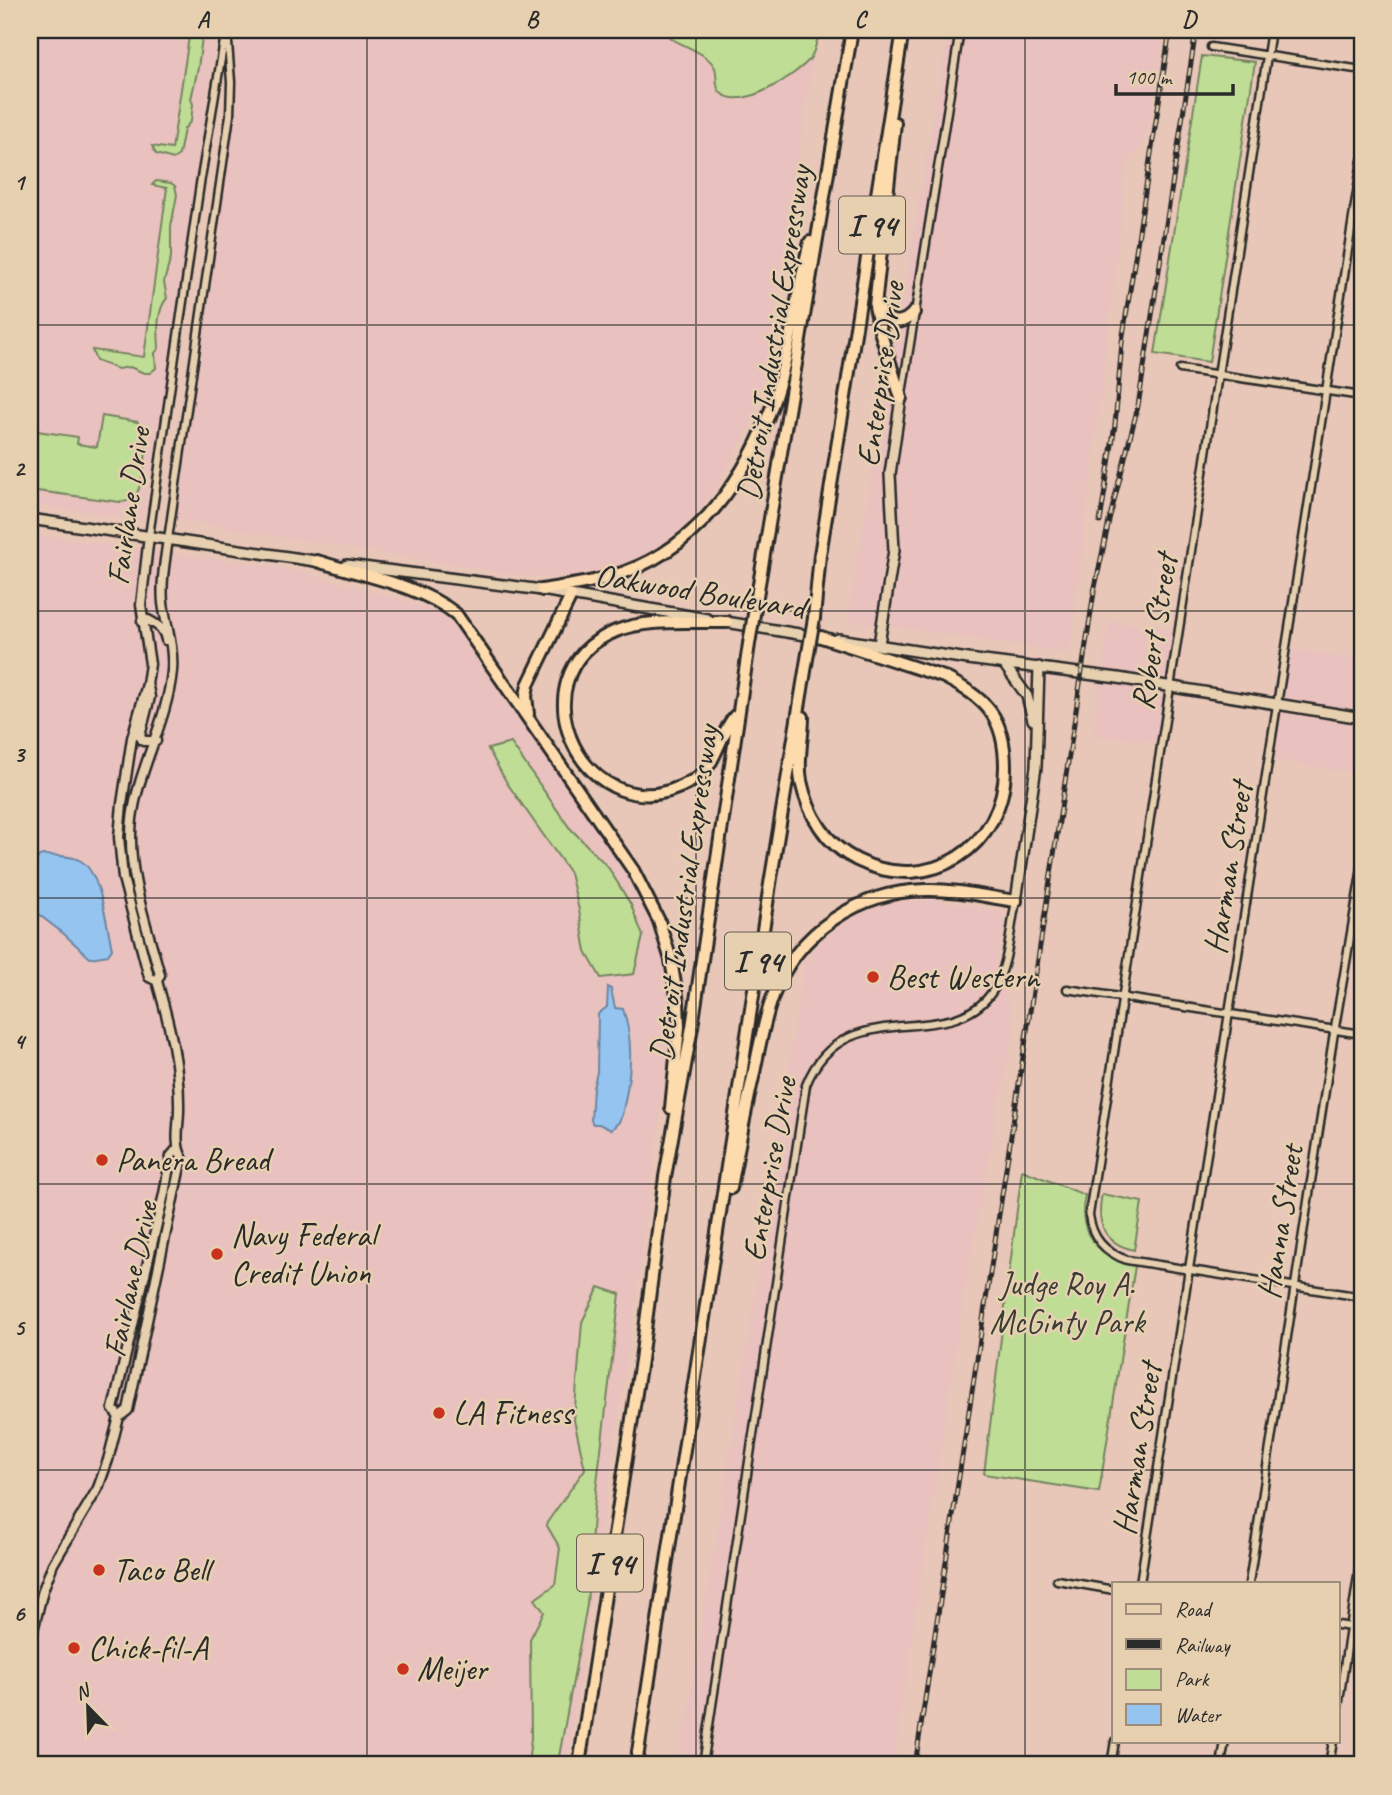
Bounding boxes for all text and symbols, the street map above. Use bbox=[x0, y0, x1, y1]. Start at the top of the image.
text: A bbox=[197, 5, 211, 34]
text: B bbox=[526, 5, 540, 34]
text: C bbox=[855, 5, 869, 34]
text: D bbox=[1182, 5, 1198, 34]
scale bar bbox=[1116, 52, 1233, 96]
text: 100 m bbox=[1126, 64, 1173, 90]
street label: Detroit Industrial Expressway bbox=[727, 160, 822, 503]
text: 1 bbox=[14, 168, 27, 197]
road number: I 94 bbox=[839, 197, 905, 254]
street label: Enterprise Drive bbox=[846, 277, 914, 469]
street label: Fairlane Drive bbox=[96, 422, 160, 587]
text: 2 bbox=[14, 454, 27, 483]
street label: Robert Street bbox=[1121, 547, 1188, 713]
street label: Oakwood Boulevard bbox=[592, 554, 813, 629]
street label: Detroit Industrial Expressway bbox=[640, 720, 729, 1063]
text: 3 bbox=[14, 740, 27, 769]
street label: Harman Street bbox=[1194, 775, 1263, 957]
road number: I 94 bbox=[725, 932, 791, 990]
place label: Best Western bbox=[887, 956, 1041, 998]
marker: Best Western bbox=[865, 969, 881, 985]
text: 4 bbox=[14, 1027, 27, 1056]
street label: Enterprise Drive bbox=[732, 1072, 806, 1264]
place label: Panera Bread bbox=[116, 1139, 274, 1181]
street label: Hanna Street bbox=[1247, 1139, 1313, 1302]
marker: Panera Bread bbox=[94, 1152, 110, 1168]
street label: Fairlane Drive bbox=[93, 1195, 167, 1361]
place label: Navy Federal Credit Union bbox=[231, 1214, 381, 1294]
marker: Navy Federal Credit Union bbox=[209, 1246, 225, 1262]
park label: Judge Roy A. McGinty Park bbox=[990, 1263, 1146, 1343]
text: 5 bbox=[14, 1313, 26, 1342]
street label: Harman Street bbox=[1103, 1356, 1172, 1538]
place label: LA Fitness bbox=[453, 1392, 575, 1434]
marker: LA Fitness bbox=[431, 1405, 447, 1421]
road number: I 94 bbox=[577, 1534, 643, 1592]
place label: Taco Bell bbox=[113, 1549, 215, 1591]
marker: Taco Bell bbox=[91, 1562, 107, 1578]
legend bbox=[1112, 1582, 1340, 1742]
text: Road bbox=[1175, 1596, 1214, 1622]
text: 6 bbox=[14, 1599, 27, 1628]
place label: Chick-fil-A bbox=[88, 1627, 209, 1669]
text: Railway bbox=[1175, 1632, 1231, 1658]
marker: Chick-fil-A bbox=[66, 1640, 82, 1656]
place label: Meijer bbox=[417, 1648, 489, 1690]
marker: Meijer bbox=[395, 1661, 411, 1677]
text: Park bbox=[1175, 1666, 1210, 1692]
north arrow bbox=[52, 1672, 122, 1742]
text: N bbox=[72, 1678, 95, 1706]
text: Water bbox=[1175, 1702, 1222, 1728]

